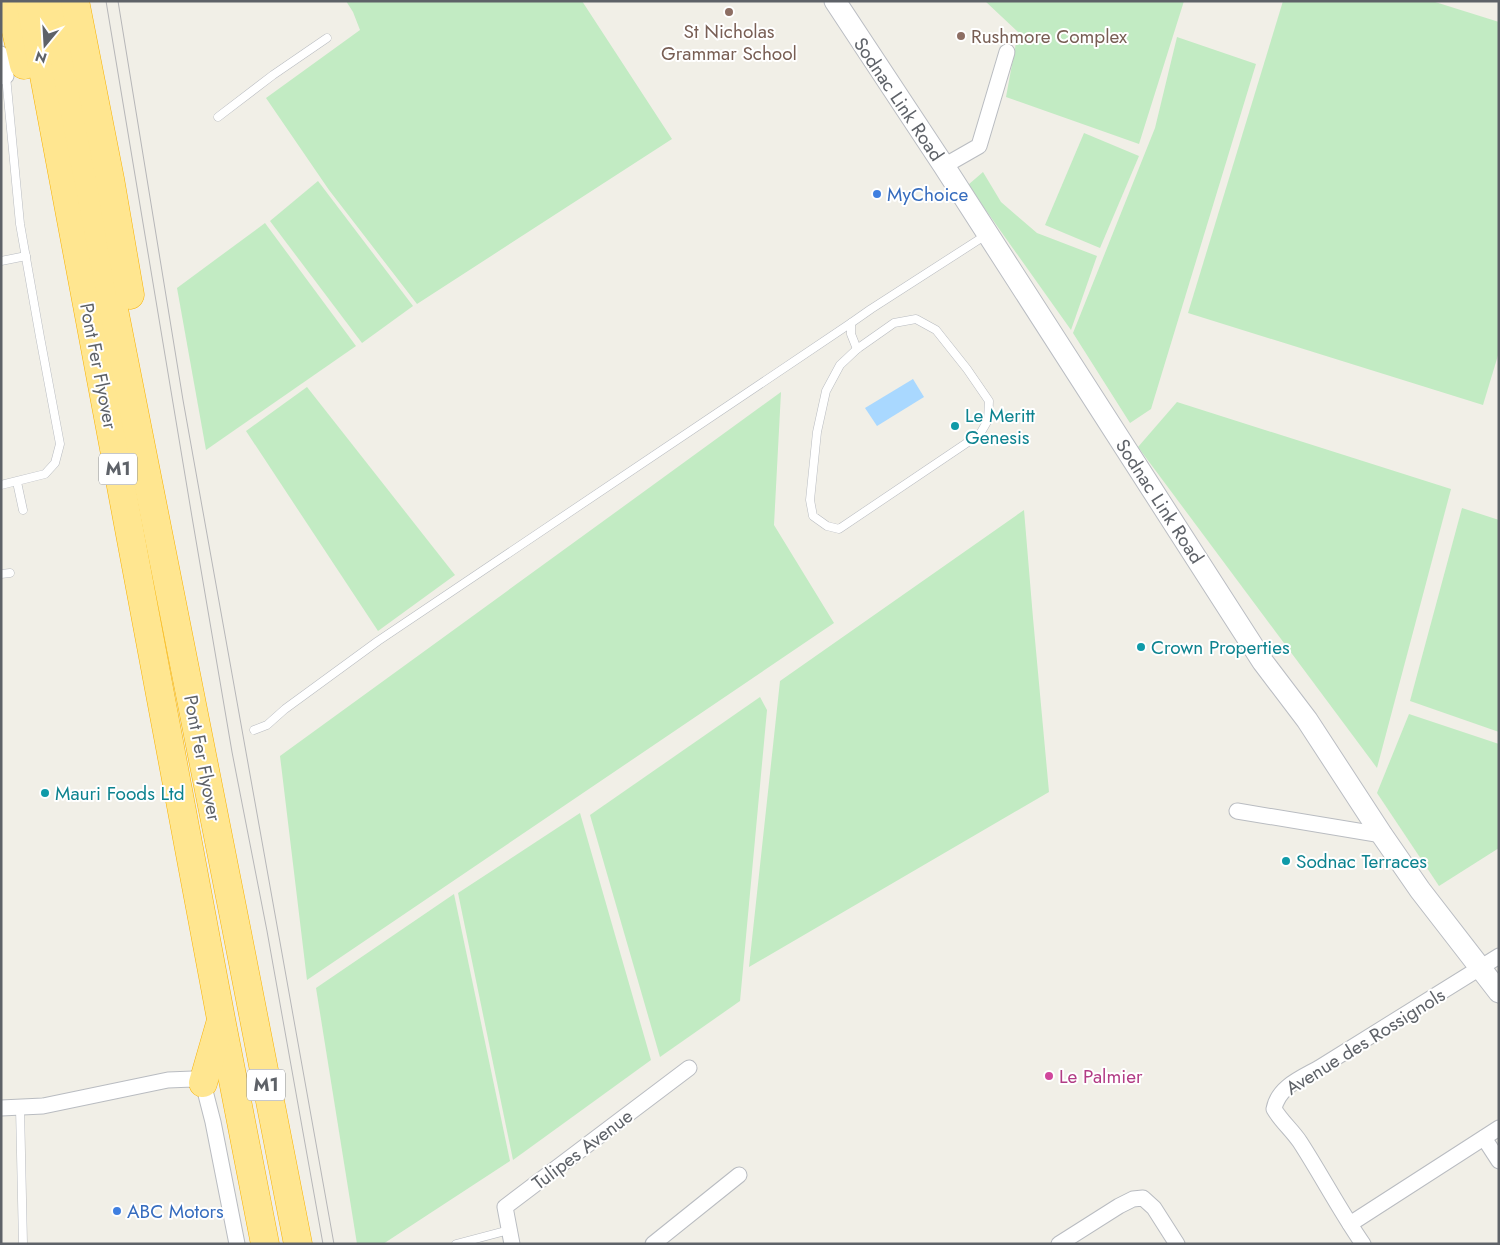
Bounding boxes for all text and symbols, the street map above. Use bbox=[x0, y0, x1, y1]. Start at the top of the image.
marker: St Nicholas Grammar School bbox=[723, 6, 735, 18]
place label: St Nicholas Grammar School bbox=[661, 18, 797, 67]
north arrow bbox=[20, 20, 70, 70]
place label: Rushmore Complex bbox=[971, 23, 1127, 50]
marker: Rushmore Complex bbox=[955, 30, 967, 42]
street label: Sodnac Link Road bbox=[847, 32, 950, 167]
text: N bbox=[33, 46, 49, 69]
place label: MyChoice bbox=[887, 181, 968, 208]
marker: MyChoice bbox=[871, 188, 883, 200]
street label: Pont Fer Flyover bbox=[73, 301, 124, 432]
place label: Le Meritt Genesis bbox=[965, 402, 1035, 451]
marker: Le Meritt Genesis bbox=[949, 420, 961, 432]
street label: Sodnac Link Road bbox=[1109, 434, 1210, 569]
road number: M1 bbox=[99, 454, 137, 484]
place label: Crown Properties bbox=[1151, 634, 1290, 661]
marker: Crown Properties bbox=[1135, 641, 1147, 653]
street label: Pont Fer Flyover bbox=[177, 693, 228, 824]
place label: Mauri Foods Ltd bbox=[55, 780, 184, 807]
marker: Mauri Foods Ltd bbox=[39, 787, 51, 799]
place label: Sodnac Terraces bbox=[1296, 848, 1427, 875]
marker: Sodnac Terraces bbox=[1280, 855, 1292, 867]
street label: Avenue des Rossignols bbox=[1280, 981, 1450, 1101]
place label: Le Palmier bbox=[1059, 1063, 1143, 1090]
road number: M1 bbox=[247, 1070, 285, 1100]
marker: Le Palmier bbox=[1043, 1070, 1055, 1082]
street label: Tulipes Avenue bbox=[526, 1102, 638, 1196]
place label: ABC Motors bbox=[127, 1198, 224, 1225]
marker: ABC Motors bbox=[111, 1205, 123, 1217]

